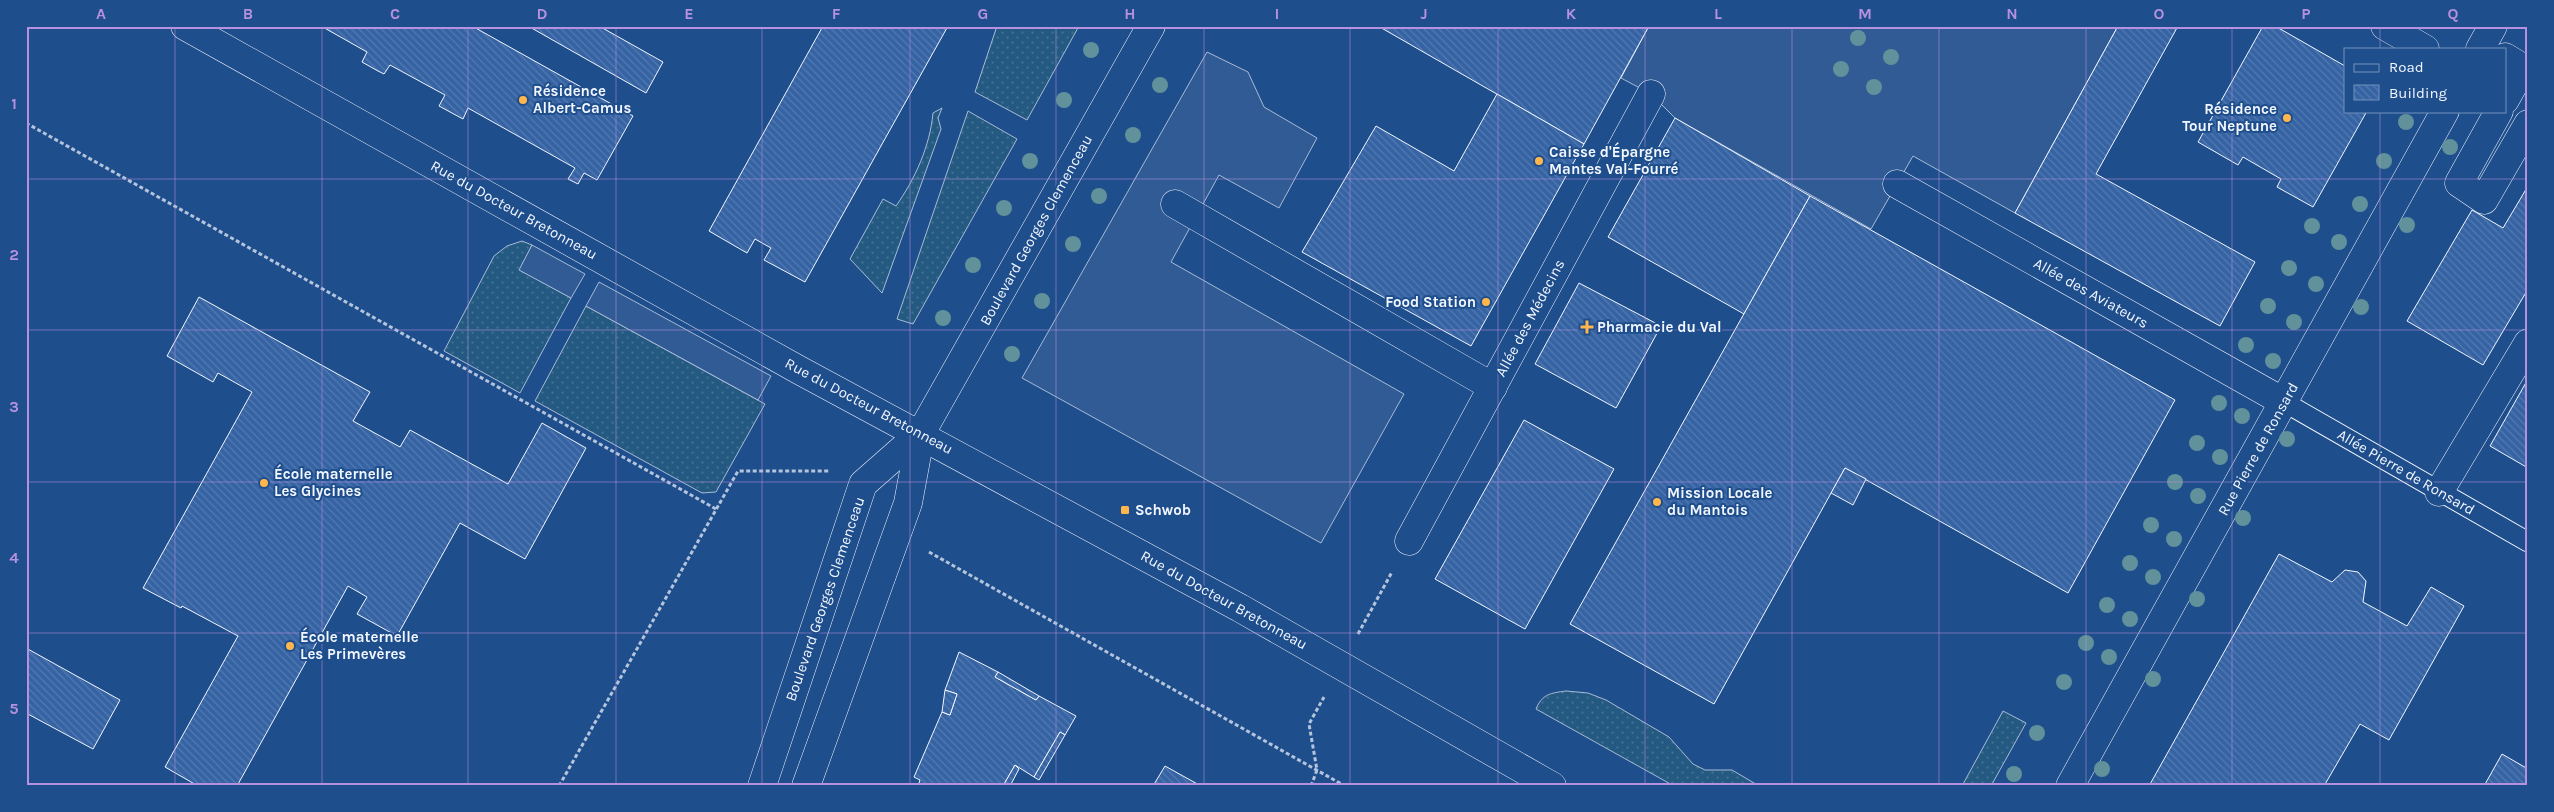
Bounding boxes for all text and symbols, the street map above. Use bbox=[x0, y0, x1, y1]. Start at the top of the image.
text: A bbox=[96, 4, 106, 23]
text: B bbox=[243, 4, 253, 23]
text: C bbox=[390, 4, 400, 23]
text: D bbox=[537, 4, 548, 23]
text: E bbox=[684, 4, 694, 23]
text: F bbox=[832, 4, 841, 23]
text: G bbox=[978, 4, 988, 23]
text: H bbox=[1124, 4, 1136, 23]
text: I bbox=[1275, 4, 1279, 23]
text: J bbox=[1420, 4, 1428, 23]
text: K bbox=[1566, 4, 1577, 23]
text: L bbox=[1714, 4, 1722, 23]
text: M bbox=[1858, 4, 1872, 23]
text: N bbox=[2006, 4, 2018, 23]
text: O bbox=[2154, 4, 2165, 23]
text: P bbox=[2301, 4, 2311, 23]
text: Q bbox=[2448, 4, 2459, 23]
legend bbox=[2344, 48, 2506, 112]
text: Road bbox=[2389, 58, 2424, 76]
place label: Résidence Albert-Camus bbox=[533, 82, 631, 117]
text: Building bbox=[2389, 84, 2447, 102]
text: 1 bbox=[11, 94, 17, 113]
marker: Résidence Albert-Camus bbox=[517, 94, 529, 106]
place label: Résidence Tour Neptune bbox=[2182, 100, 2277, 135]
marker: Résidence Tour Neptune bbox=[2281, 112, 2293, 124]
street label: Boulevard Georges Clemenceau bbox=[976, 132, 1096, 328]
place label: Caisse d'Épargne Mantes Val-Fourré bbox=[1549, 142, 1679, 178]
marker: Caisse d'Épargne Mantes Val-Fourré bbox=[1533, 155, 1545, 167]
street label: Rue du Docteur Bretonneau bbox=[428, 157, 600, 263]
text: 2 bbox=[9, 245, 19, 264]
street label: Allée des Aviateurs bbox=[2031, 254, 2151, 332]
street label: Allée des Médecins bbox=[1491, 256, 1569, 380]
place label: Food Station bbox=[1385, 293, 1476, 311]
marker: Food Station bbox=[1480, 296, 1492, 308]
place label: Pharmacie du Val bbox=[1597, 318, 1722, 336]
marker: Pharmacie du Val bbox=[1581, 321, 1593, 333]
street label: Rue du Docteur Bretonneau bbox=[782, 354, 956, 458]
street label: Rue Pierre de Ronsard bbox=[2214, 379, 2302, 519]
text: 3 bbox=[9, 397, 19, 416]
street label: Allée Pierre de Ronsard bbox=[2334, 425, 2478, 519]
place label: École maternelle Les Glycines bbox=[274, 464, 393, 500]
marker: École maternelle Les Glycines bbox=[258, 477, 270, 489]
place label: Mission Locale du Mantois bbox=[1667, 484, 1773, 519]
street label: Boulevard Georges Clemenceau bbox=[781, 494, 869, 704]
marker: Mission Locale du Mantois bbox=[1651, 496, 1663, 508]
place label: Schwob bbox=[1135, 501, 1191, 519]
marker: Schwob bbox=[1119, 504, 1131, 516]
street label: Rue du Docteur Bretonneau bbox=[1138, 547, 1310, 653]
text: 4 bbox=[9, 548, 19, 567]
place label: École maternelle Les Primevères bbox=[300, 627, 419, 663]
marker: École maternelle Les Primevères bbox=[284, 640, 296, 652]
text: 5 bbox=[9, 699, 19, 718]

